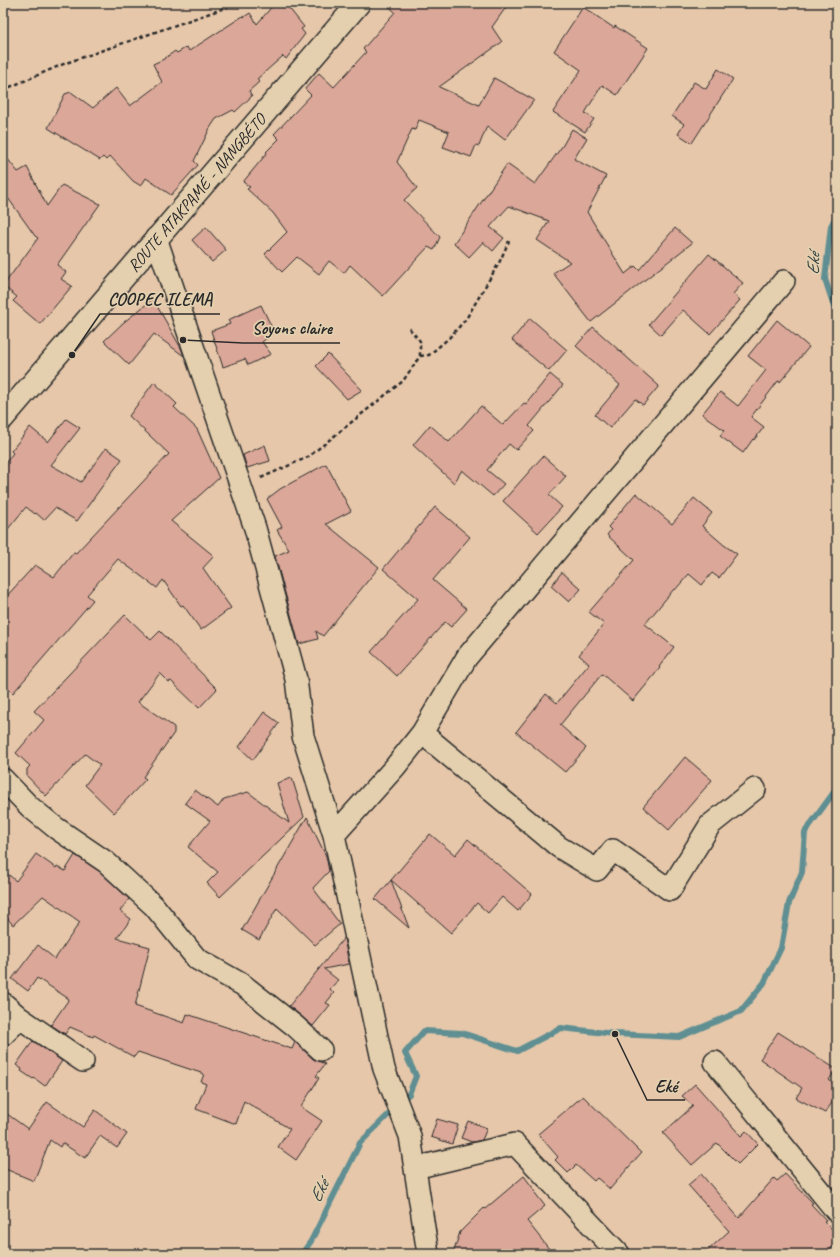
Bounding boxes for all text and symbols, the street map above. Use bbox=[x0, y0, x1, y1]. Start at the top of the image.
street label: ROUTE ATAKPAMÉ - NANGBÉTO bbox=[123, 107, 272, 276]
water label: Eké bbox=[801, 247, 825, 276]
callout: COOPEC ILEMA bbox=[100, 284, 220, 314]
text: COOPEC ILEMA bbox=[108, 288, 213, 310]
callout: Soyons claire bbox=[243, 313, 340, 343]
text: Soyons claire bbox=[252, 317, 334, 339]
callout: Eké bbox=[647, 1070, 685, 1100]
text: Eké bbox=[655, 1075, 680, 1097]
water label: Eké bbox=[304, 1172, 336, 1206]

